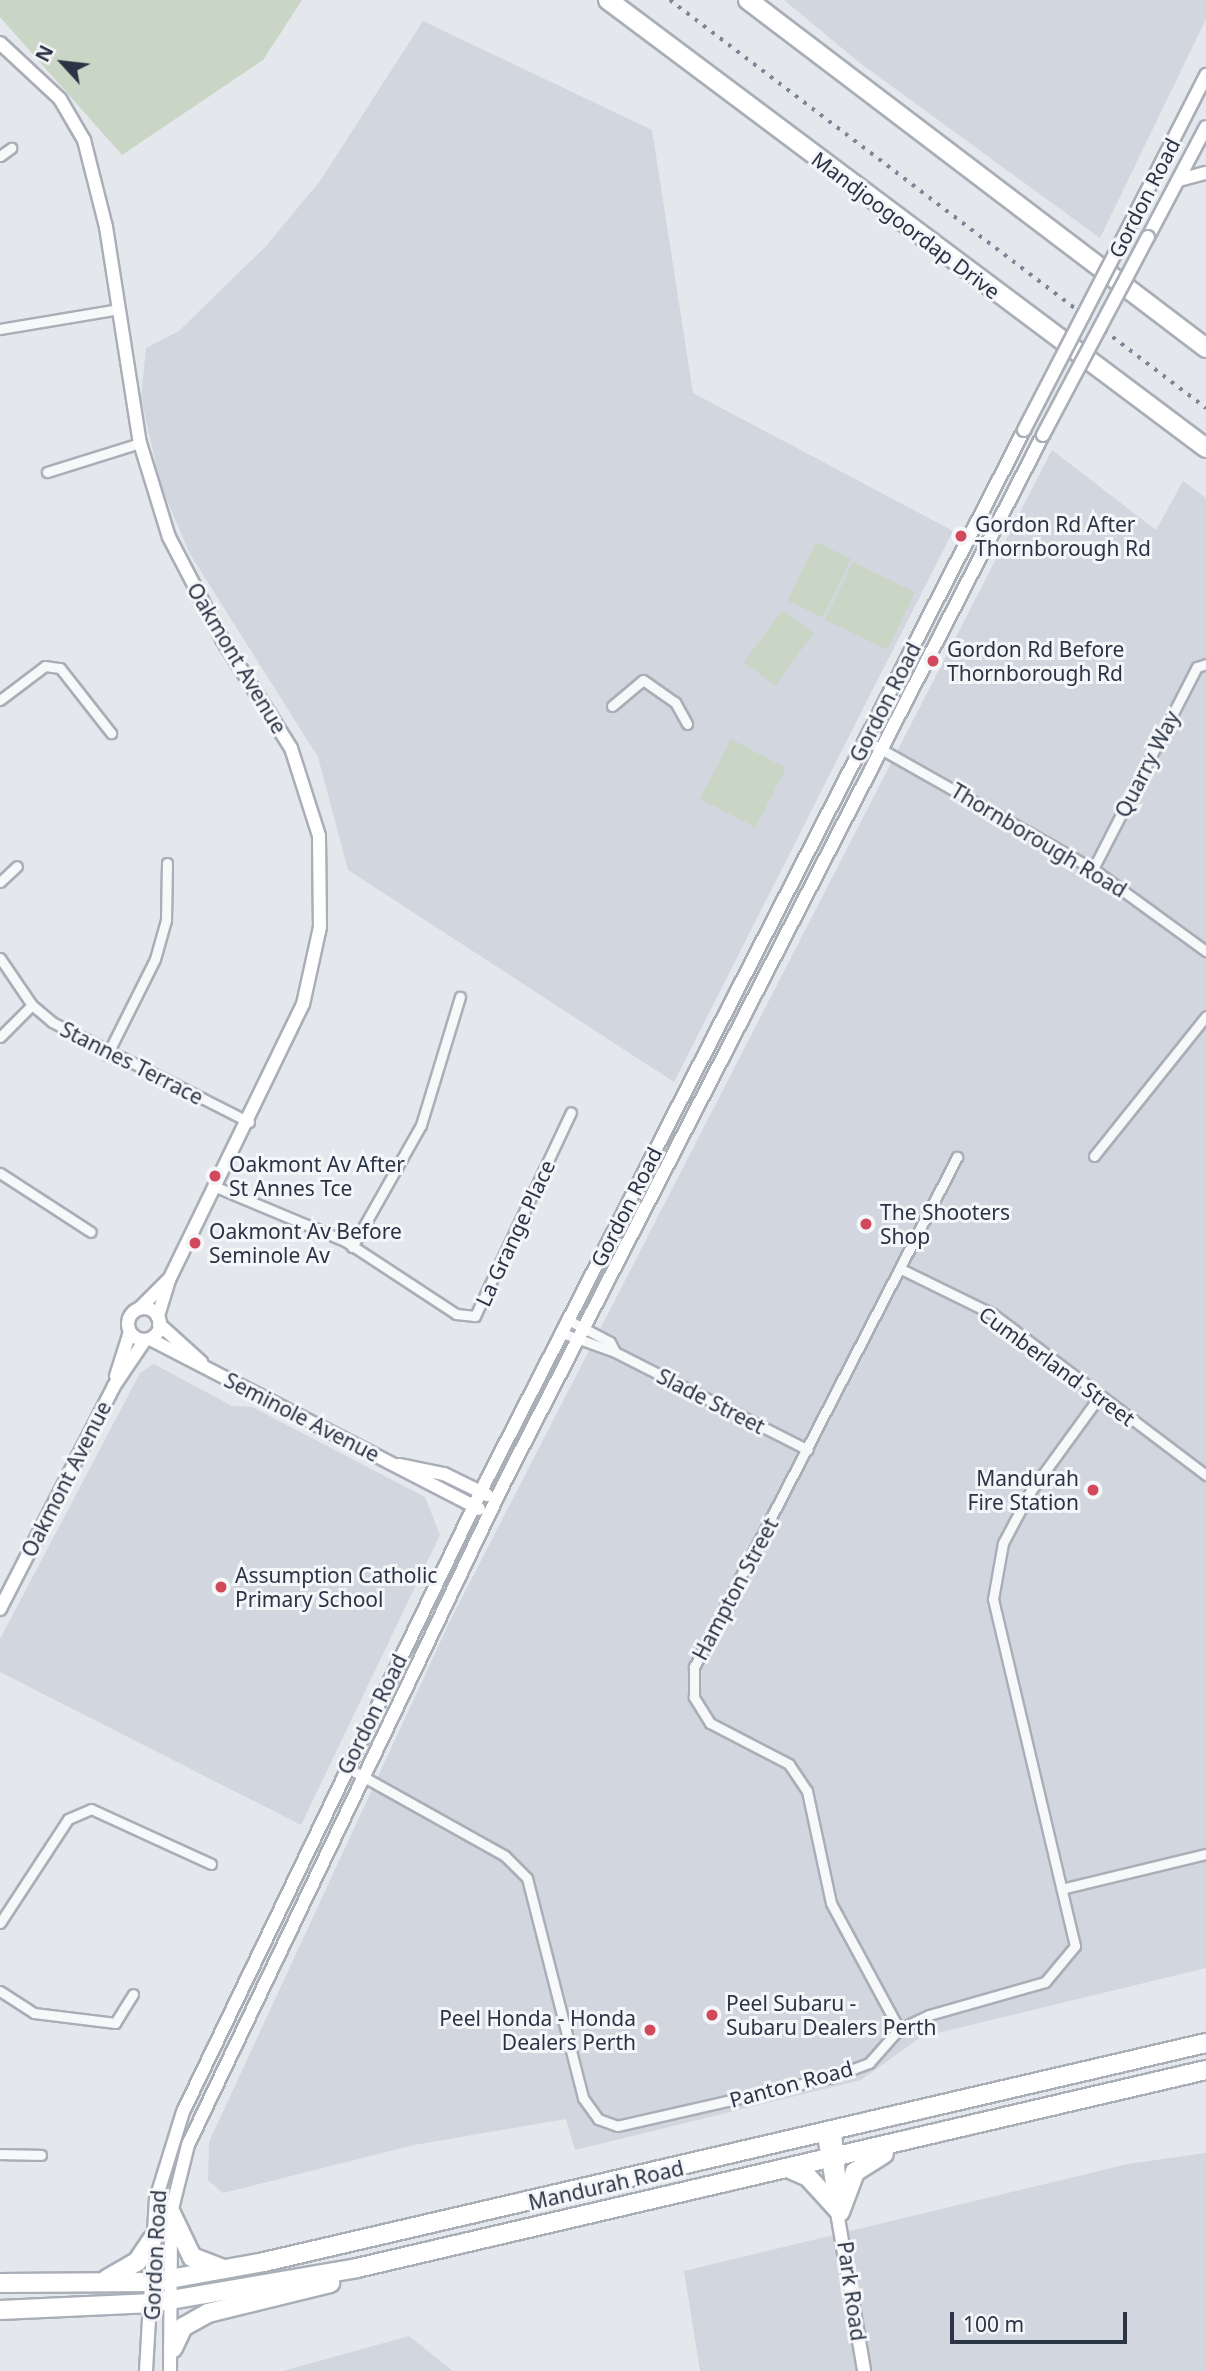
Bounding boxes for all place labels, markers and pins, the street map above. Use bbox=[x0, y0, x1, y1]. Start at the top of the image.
place label: Gordon Rd After Thornborough Rd bbox=[975, 511, 1151, 561]
marker: Gordon Rd After Thornborough Rd bbox=[953, 528, 969, 544]
place label: Gordon Rd Before Thornborough Rd bbox=[947, 636, 1124, 686]
marker: Gordon Rd Before Thornborough Rd bbox=[925, 653, 941, 669]
place label: Oakmont Av After St Annes Tce bbox=[229, 1151, 405, 1201]
marker: Oakmont Av After St Annes Tce bbox=[207, 1168, 223, 1184]
place label: The Shooters Shop bbox=[880, 1199, 1010, 1249]
marker: The Shooters Shop bbox=[858, 1216, 874, 1232]
place label: Oakmont Av Before Seminole Av bbox=[209, 1218, 402, 1268]
marker: Oakmont Av Before Seminole Av bbox=[187, 1235, 203, 1251]
place label: Mandurah Fire Station bbox=[968, 1465, 1079, 1515]
marker: Mandurah Fire Station bbox=[1085, 1482, 1101, 1498]
place label: Assumption Catholic Primary School bbox=[235, 1562, 437, 1612]
marker: Assumption Catholic Primary School bbox=[213, 1579, 229, 1595]
place label: Peel Subaru - Subaru Dealers Perth bbox=[726, 1990, 937, 2040]
place label: Peel Honda - Honda Dealers Perth bbox=[439, 2005, 636, 2055]
marker: Peel Subaru - Subaru Dealers Perth bbox=[704, 2007, 720, 2023]
marker: Peel Honda - Honda Dealers Perth bbox=[642, 2022, 658, 2038]

